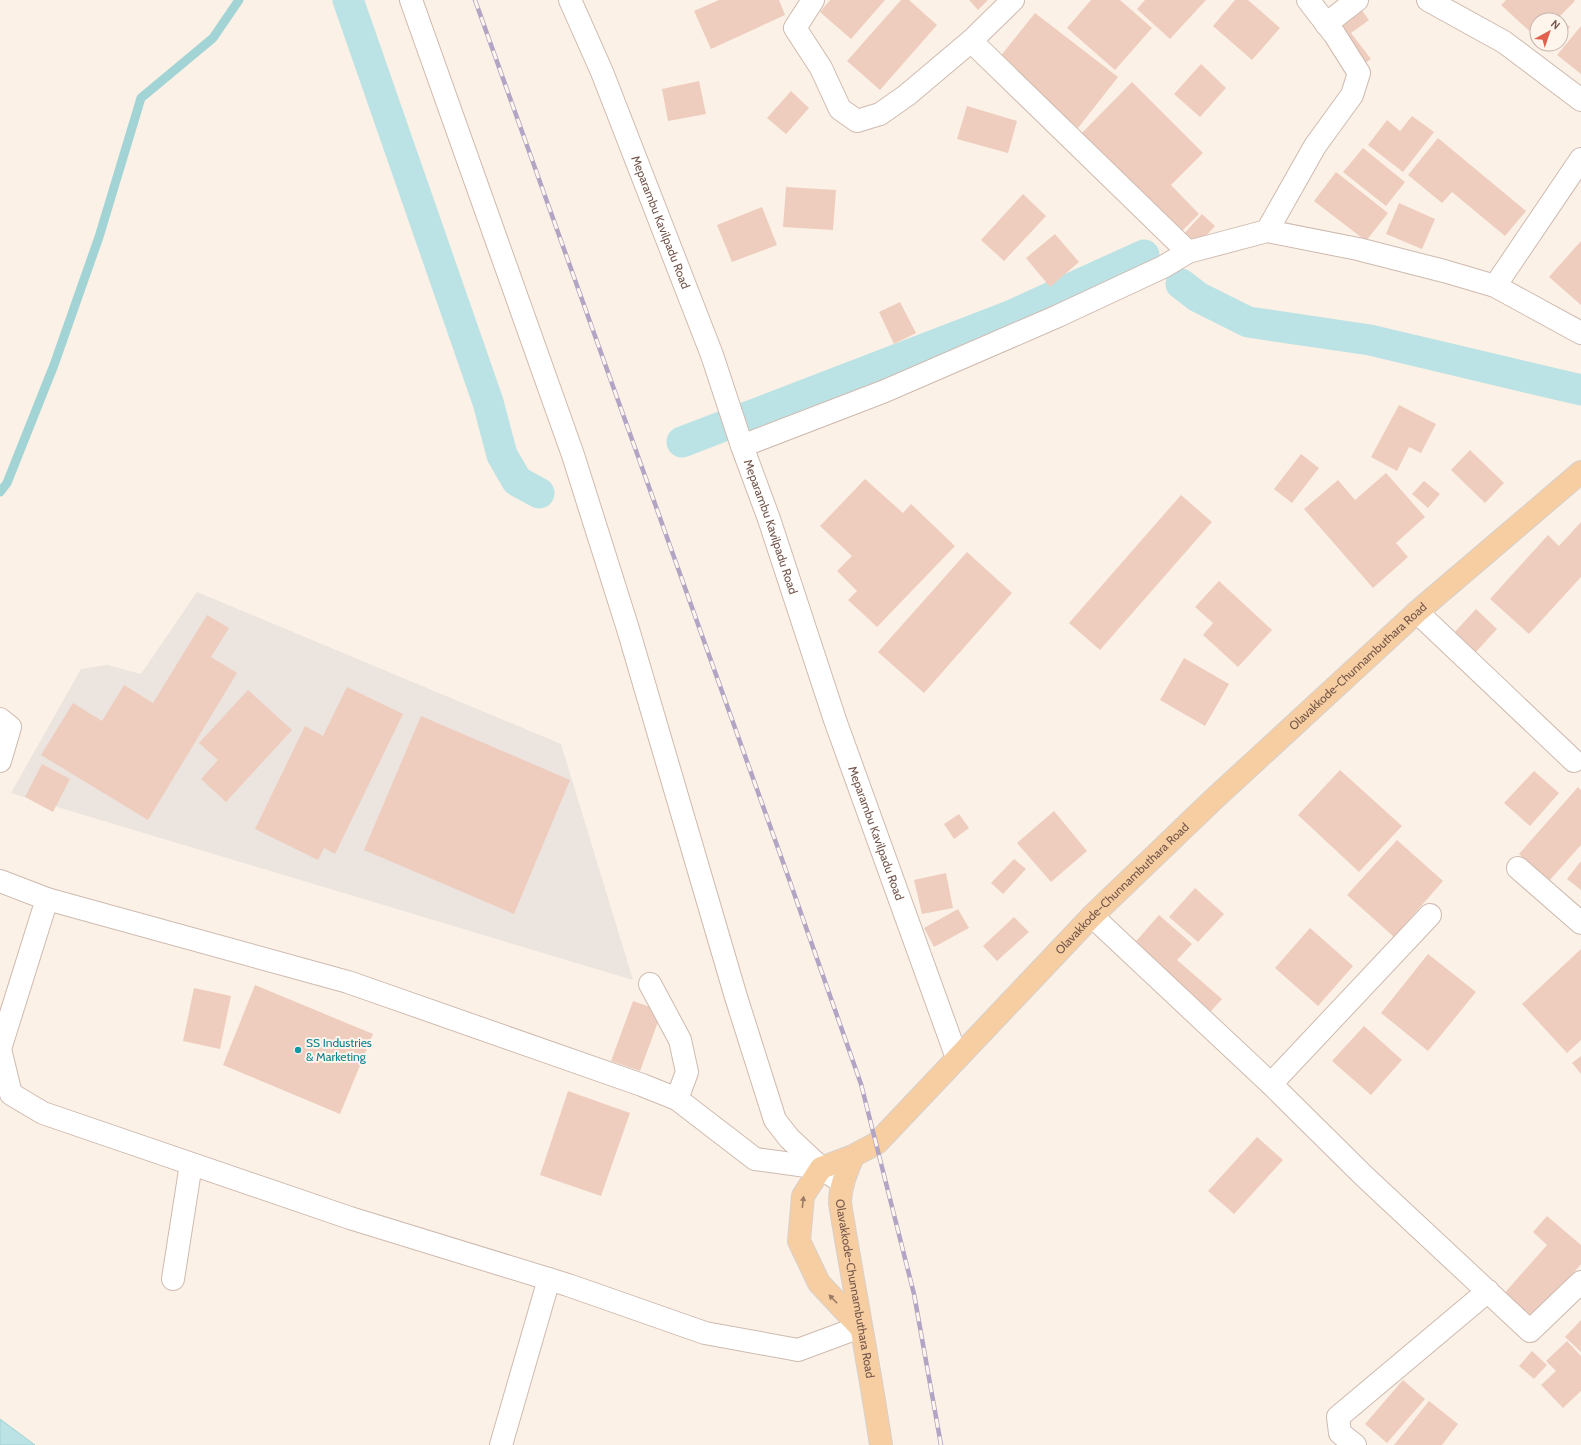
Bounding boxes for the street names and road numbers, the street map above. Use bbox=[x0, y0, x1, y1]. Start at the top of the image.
street label: Meparambu Kavilpadu Road bbox=[628, 153, 694, 291]
street label: Meparambu Kavilpadu Road bbox=[741, 457, 801, 596]
street label: Olavakkode-Chunnambuthara Road bbox=[1286, 599, 1430, 733]
street label: Meparambu Kavilpadu Road bbox=[845, 764, 907, 902]
street label: Olavakkode-Chunnambuthara Road bbox=[1052, 819, 1192, 957]
street label: Olavakkode-Chunnambuthara Road bbox=[832, 1198, 878, 1379]

